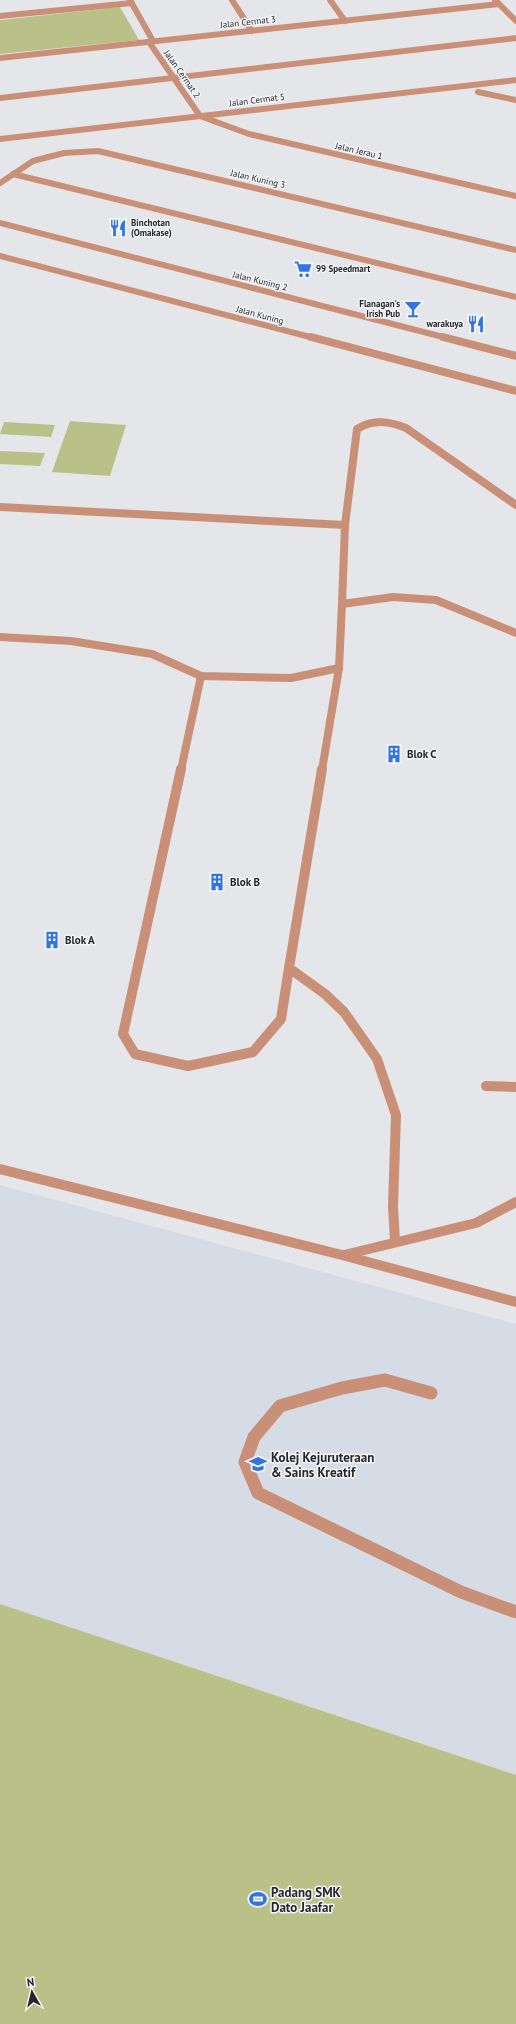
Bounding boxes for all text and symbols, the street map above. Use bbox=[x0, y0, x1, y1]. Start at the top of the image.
street label: Jalan Cermat 3 bbox=[218, 13, 277, 30]
street label: Jalan Cermat 2 bbox=[161, 47, 203, 100]
street label: Jalan Cermat 5 bbox=[227, 91, 286, 109]
street label: Jalan Jerau 1 bbox=[333, 139, 384, 161]
street label: Jalan Kuning 3 bbox=[229, 167, 287, 190]
place label: Binchotan (Omakase) bbox=[131, 217, 172, 239]
restaurant icon: Binchotan (Omakase) bbox=[108, 218, 128, 238]
supermarket icon: 99 Speedmart bbox=[293, 259, 313, 279]
place label: 99 Speedmart bbox=[316, 263, 371, 274]
street label: Jalan Kuning 2 bbox=[231, 268, 289, 293]
place label: Flanagan's Irish Pub bbox=[359, 298, 400, 319]
bar icon: Flanagan's Irish Pub bbox=[403, 299, 423, 319]
street label: Jalan Kuning bbox=[234, 303, 285, 326]
restaurant icon: warakuya bbox=[466, 314, 486, 334]
place label: warakuya bbox=[425, 318, 464, 329]
building icon: Blok C bbox=[384, 744, 404, 764]
place label: Blok C bbox=[407, 747, 437, 761]
building icon: Blok B bbox=[207, 872, 227, 892]
place label: Blok B bbox=[230, 875, 260, 889]
building icon: Blok A bbox=[42, 930, 62, 950]
place label: Blok A bbox=[65, 933, 95, 947]
place label: Kolej Kejuruteraan & Sains Kreatif bbox=[271, 1449, 374, 1481]
school or university icon: Kolej Kejuruteraan & Sains Kreatif bbox=[248, 1454, 268, 1474]
place label: Padang SMK Dato Jaafar bbox=[271, 1884, 341, 1916]
sports icon: Padang SMK Dato Jaafar bbox=[248, 1889, 268, 1909]
north arrow bbox=[12, 1972, 52, 2012]
text: N bbox=[26, 1975, 35, 1990]

